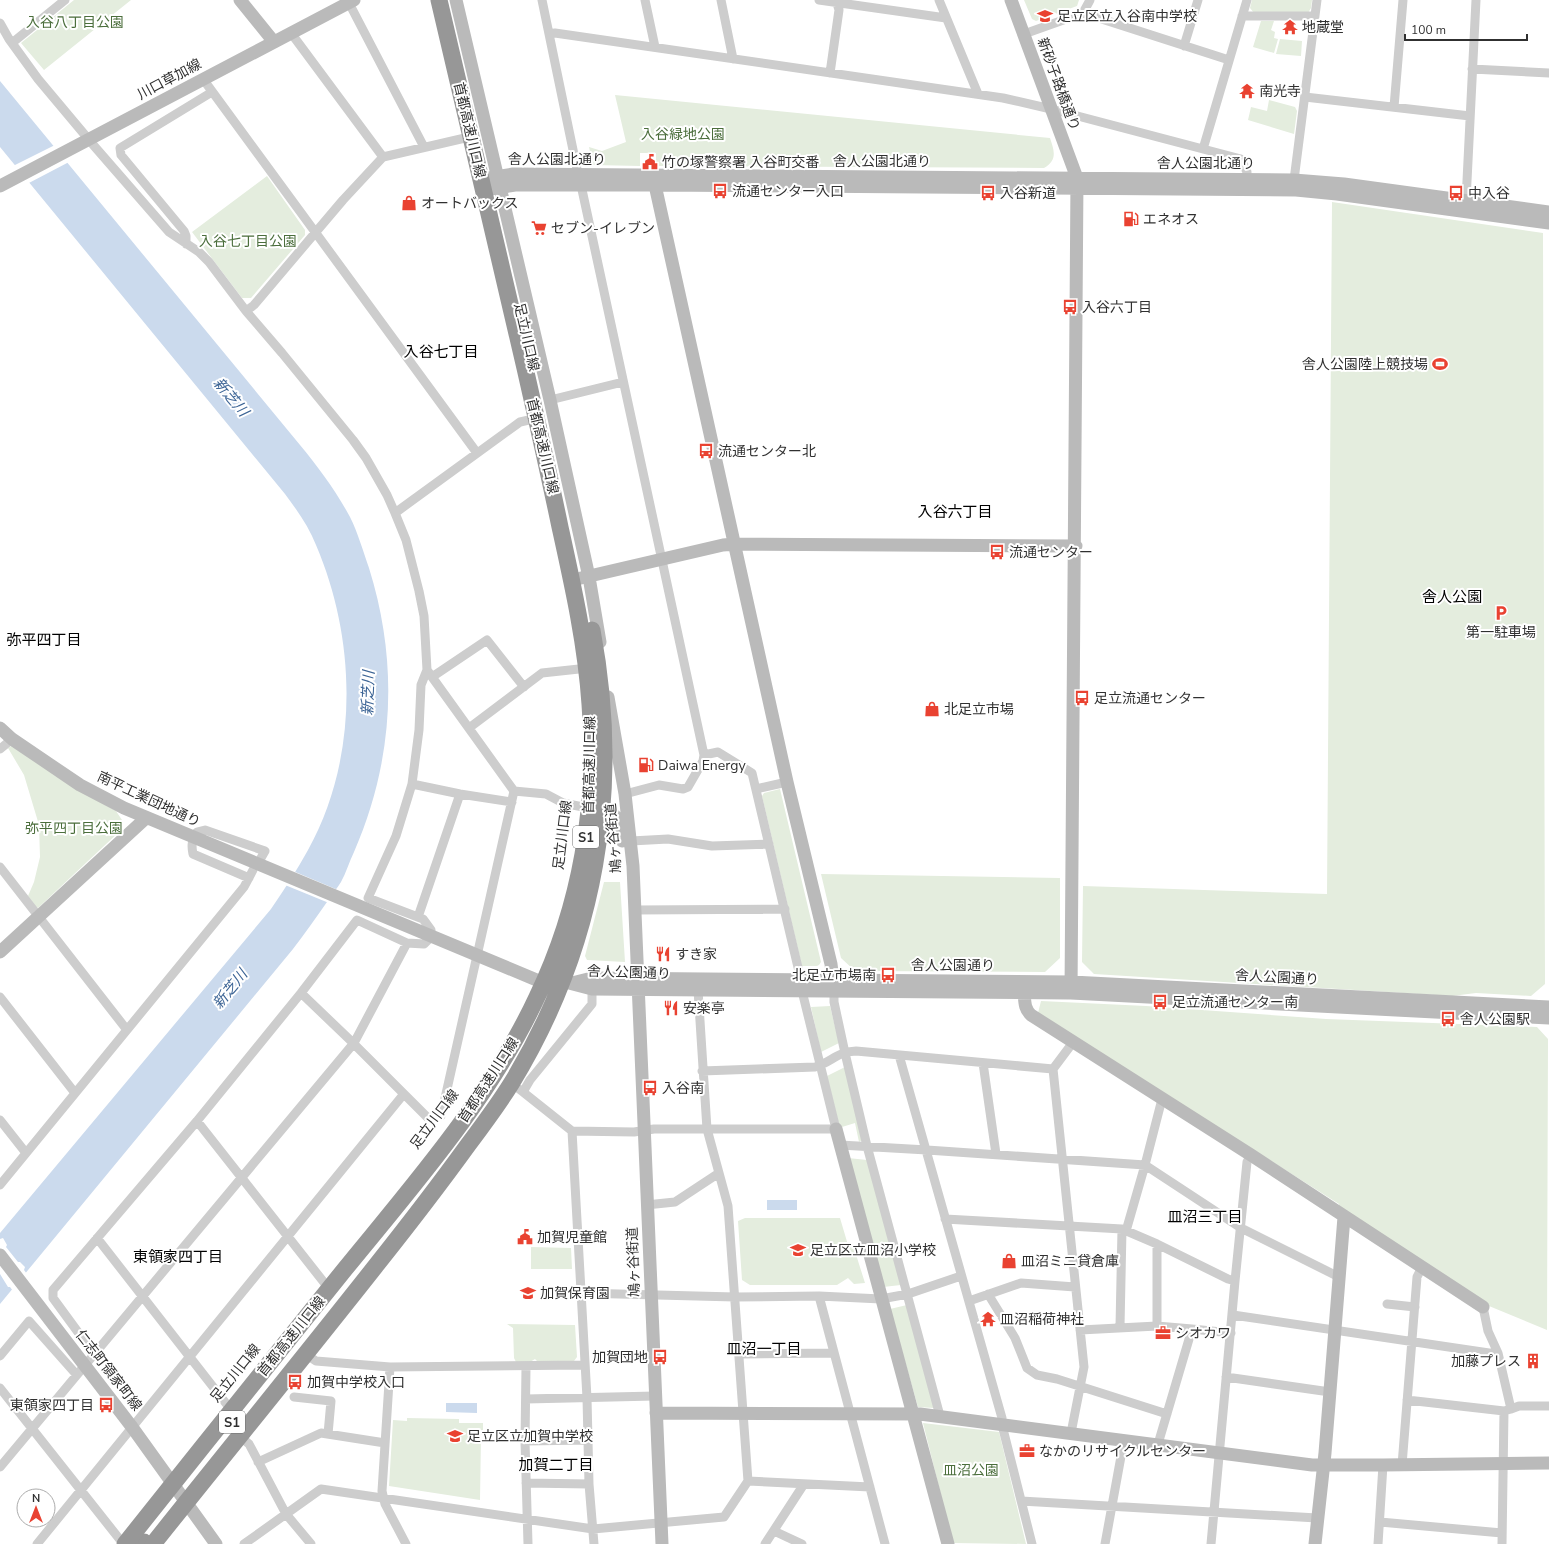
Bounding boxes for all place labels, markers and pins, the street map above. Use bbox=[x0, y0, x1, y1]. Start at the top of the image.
school or university icon: 足立区立入谷南中学校 bbox=[1036, 7, 1054, 25]
place label: 足立区立入谷南中学校 bbox=[1057, 7, 1197, 26]
temple icon: 地蔵堂 bbox=[1281, 18, 1299, 36]
place label: 地蔵堂 bbox=[1302, 18, 1344, 37]
temple icon: 南光寺 bbox=[1238, 82, 1256, 100]
place label: 南光寺 bbox=[1259, 82, 1301, 101]
public building icon: 竹の塚警察署 入谷町交番 bbox=[641, 153, 659, 171]
place label: 竹の塚警察署 入谷町交番 bbox=[662, 153, 820, 172]
bus stop icon: 流通センター入口 bbox=[711, 182, 729, 200]
place label: 流通センター入口 bbox=[732, 182, 844, 201]
bus stop icon: 入谷新道 bbox=[979, 184, 997, 202]
place label: 入谷新道 bbox=[1000, 184, 1056, 203]
bus stop icon: 中入谷 bbox=[1447, 184, 1465, 202]
place label: 中入谷 bbox=[1468, 184, 1510, 203]
shop icon: オートバックス bbox=[400, 194, 418, 212]
place label: オートバックス bbox=[421, 194, 519, 213]
fuel station icon: エネオス bbox=[1122, 210, 1140, 228]
place label: エネオス bbox=[1143, 210, 1199, 229]
supermarket icon: セブン-イレブン bbox=[530, 219, 548, 237]
place label: セブン-イレブン bbox=[551, 219, 655, 238]
bus stop icon: 入谷六丁目 bbox=[1061, 298, 1079, 316]
place label: 入谷六丁目 bbox=[1082, 298, 1152, 317]
place label: 舎人公園陸上競技場 bbox=[1302, 355, 1428, 374]
sports icon: 舎人公園陸上競技場 bbox=[1431, 355, 1449, 373]
bus stop icon: 流通センター北 bbox=[697, 442, 715, 460]
place label: 流通センター北 bbox=[718, 442, 816, 461]
bus stop icon: 流通センター bbox=[988, 543, 1006, 561]
place label: 流通センター bbox=[1009, 543, 1093, 562]
parking icon: 第一駐車場 bbox=[1492, 604, 1510, 622]
place label: 第一駐車場 bbox=[1466, 623, 1536, 642]
bus stop icon: 足立流通センター bbox=[1073, 689, 1091, 707]
place label: 足立流通センター bbox=[1094, 689, 1206, 708]
shop icon: 北足立市場 bbox=[923, 700, 941, 718]
place label: 北足立市場 bbox=[944, 700, 1014, 719]
fuel station icon: Daiwa Energy bbox=[637, 756, 655, 774]
place label: Daiwa Energy bbox=[658, 756, 746, 775]
restaurant icon: すき家 bbox=[654, 945, 672, 963]
place label: すき家 bbox=[675, 945, 717, 964]
place label: 北足立市場南 bbox=[792, 966, 876, 985]
bus stop icon: 北足立市場南 bbox=[879, 966, 897, 984]
bus stop icon: 足立流通センター南 bbox=[1151, 993, 1169, 1011]
place label: 足立流通センター南 bbox=[1172, 993, 1298, 1012]
restaurant icon: 安楽亭 bbox=[662, 999, 680, 1017]
place label: 安楽亭 bbox=[683, 999, 725, 1018]
bus stop icon: 舎人公園駅 bbox=[1439, 1010, 1457, 1028]
place label: 舎人公園駅 bbox=[1460, 1010, 1530, 1029]
bus stop icon: 入谷南 bbox=[641, 1079, 659, 1097]
place label: 入谷南 bbox=[662, 1079, 704, 1098]
public building icon: 加賀児童館 bbox=[516, 1228, 534, 1246]
place label: 加賀児童館 bbox=[537, 1228, 607, 1247]
school or university icon: 足立区立皿沼小学校 bbox=[789, 1241, 807, 1259]
place label: 足立区立皿沼小学校 bbox=[810, 1241, 936, 1260]
shop icon: 皿沼ミニ貸倉庫 bbox=[1000, 1252, 1018, 1270]
place label: 皿沼ミニ貸倉庫 bbox=[1021, 1252, 1119, 1271]
school or university icon: 加賀保育園 bbox=[519, 1284, 537, 1302]
place label: 加賀保育園 bbox=[540, 1284, 610, 1303]
temple icon: 皿沼稲荷神社 bbox=[979, 1310, 997, 1328]
place label: 皿沼稲荷神社 bbox=[1000, 1310, 1084, 1329]
office icon: シオカワ bbox=[1154, 1324, 1172, 1342]
place label: シオカワ bbox=[1175, 1324, 1231, 1343]
place label: 加賀団地 bbox=[592, 1348, 648, 1367]
bus stop icon: 加賀団地 bbox=[651, 1348, 669, 1366]
place label: 加藤プレス bbox=[1451, 1352, 1521, 1371]
building icon: 加藤プレス bbox=[1524, 1352, 1542, 1370]
bus stop icon: 加賀中学校入口 bbox=[286, 1373, 304, 1391]
place label: 加賀中学校入口 bbox=[307, 1373, 405, 1392]
place label: 東領家四丁目 bbox=[10, 1396, 94, 1415]
bus stop icon: 東領家四丁目 bbox=[97, 1396, 115, 1414]
school or university icon: 足立区立加賀中学校 bbox=[446, 1427, 464, 1445]
place label: 足立区立加賀中学校 bbox=[467, 1427, 593, 1446]
office icon: なかのリサイクルセンター bbox=[1018, 1442, 1036, 1460]
place label: なかのリサイクルセンター bbox=[1039, 1442, 1206, 1461]

